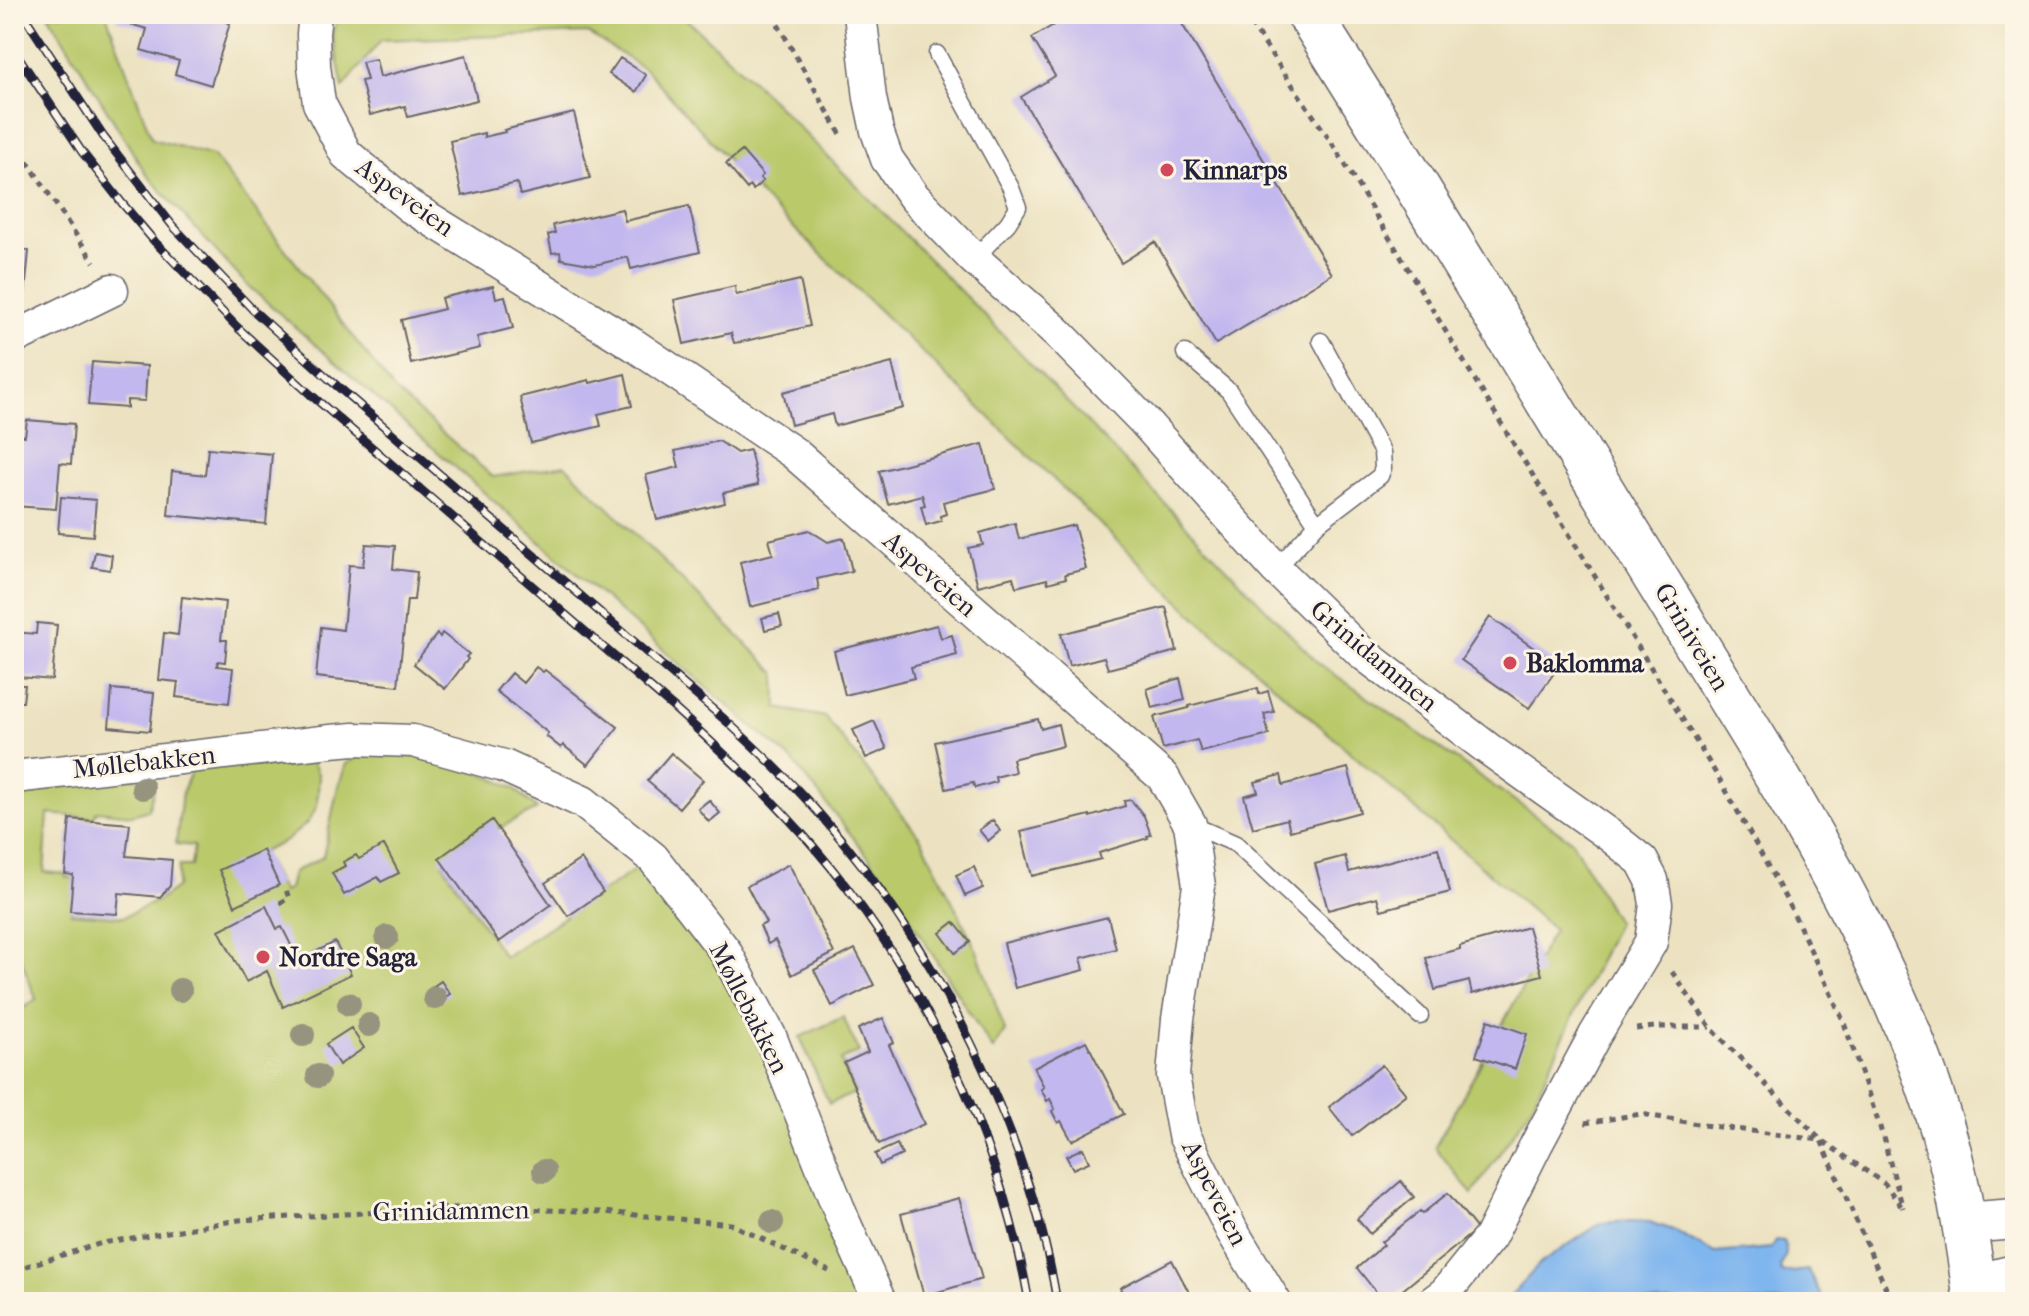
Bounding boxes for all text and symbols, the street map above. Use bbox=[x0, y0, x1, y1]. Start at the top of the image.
street label: Aspeveien bbox=[349, 150, 460, 243]
place label: Kinnarps bbox=[1183, 155, 1288, 186]
marker: Kinnarps bbox=[1158, 161, 1176, 179]
street label: Aspeveien bbox=[876, 524, 983, 623]
street label: Griniveien bbox=[1648, 577, 1736, 697]
street label: Grinidammen bbox=[1304, 594, 1444, 718]
place label: Baklomma bbox=[1526, 648, 1645, 679]
marker: Baklomma bbox=[1501, 654, 1519, 672]
street label: Møllebakken bbox=[71, 739, 217, 785]
street label: Møllebakken bbox=[703, 937, 795, 1079]
place label: Nordre Saga bbox=[279, 942, 418, 973]
marker: Nordre Saga bbox=[254, 948, 272, 966]
street label: Aspeveien bbox=[1175, 1134, 1255, 1251]
street label: Grinidammen bbox=[372, 1194, 530, 1228]

